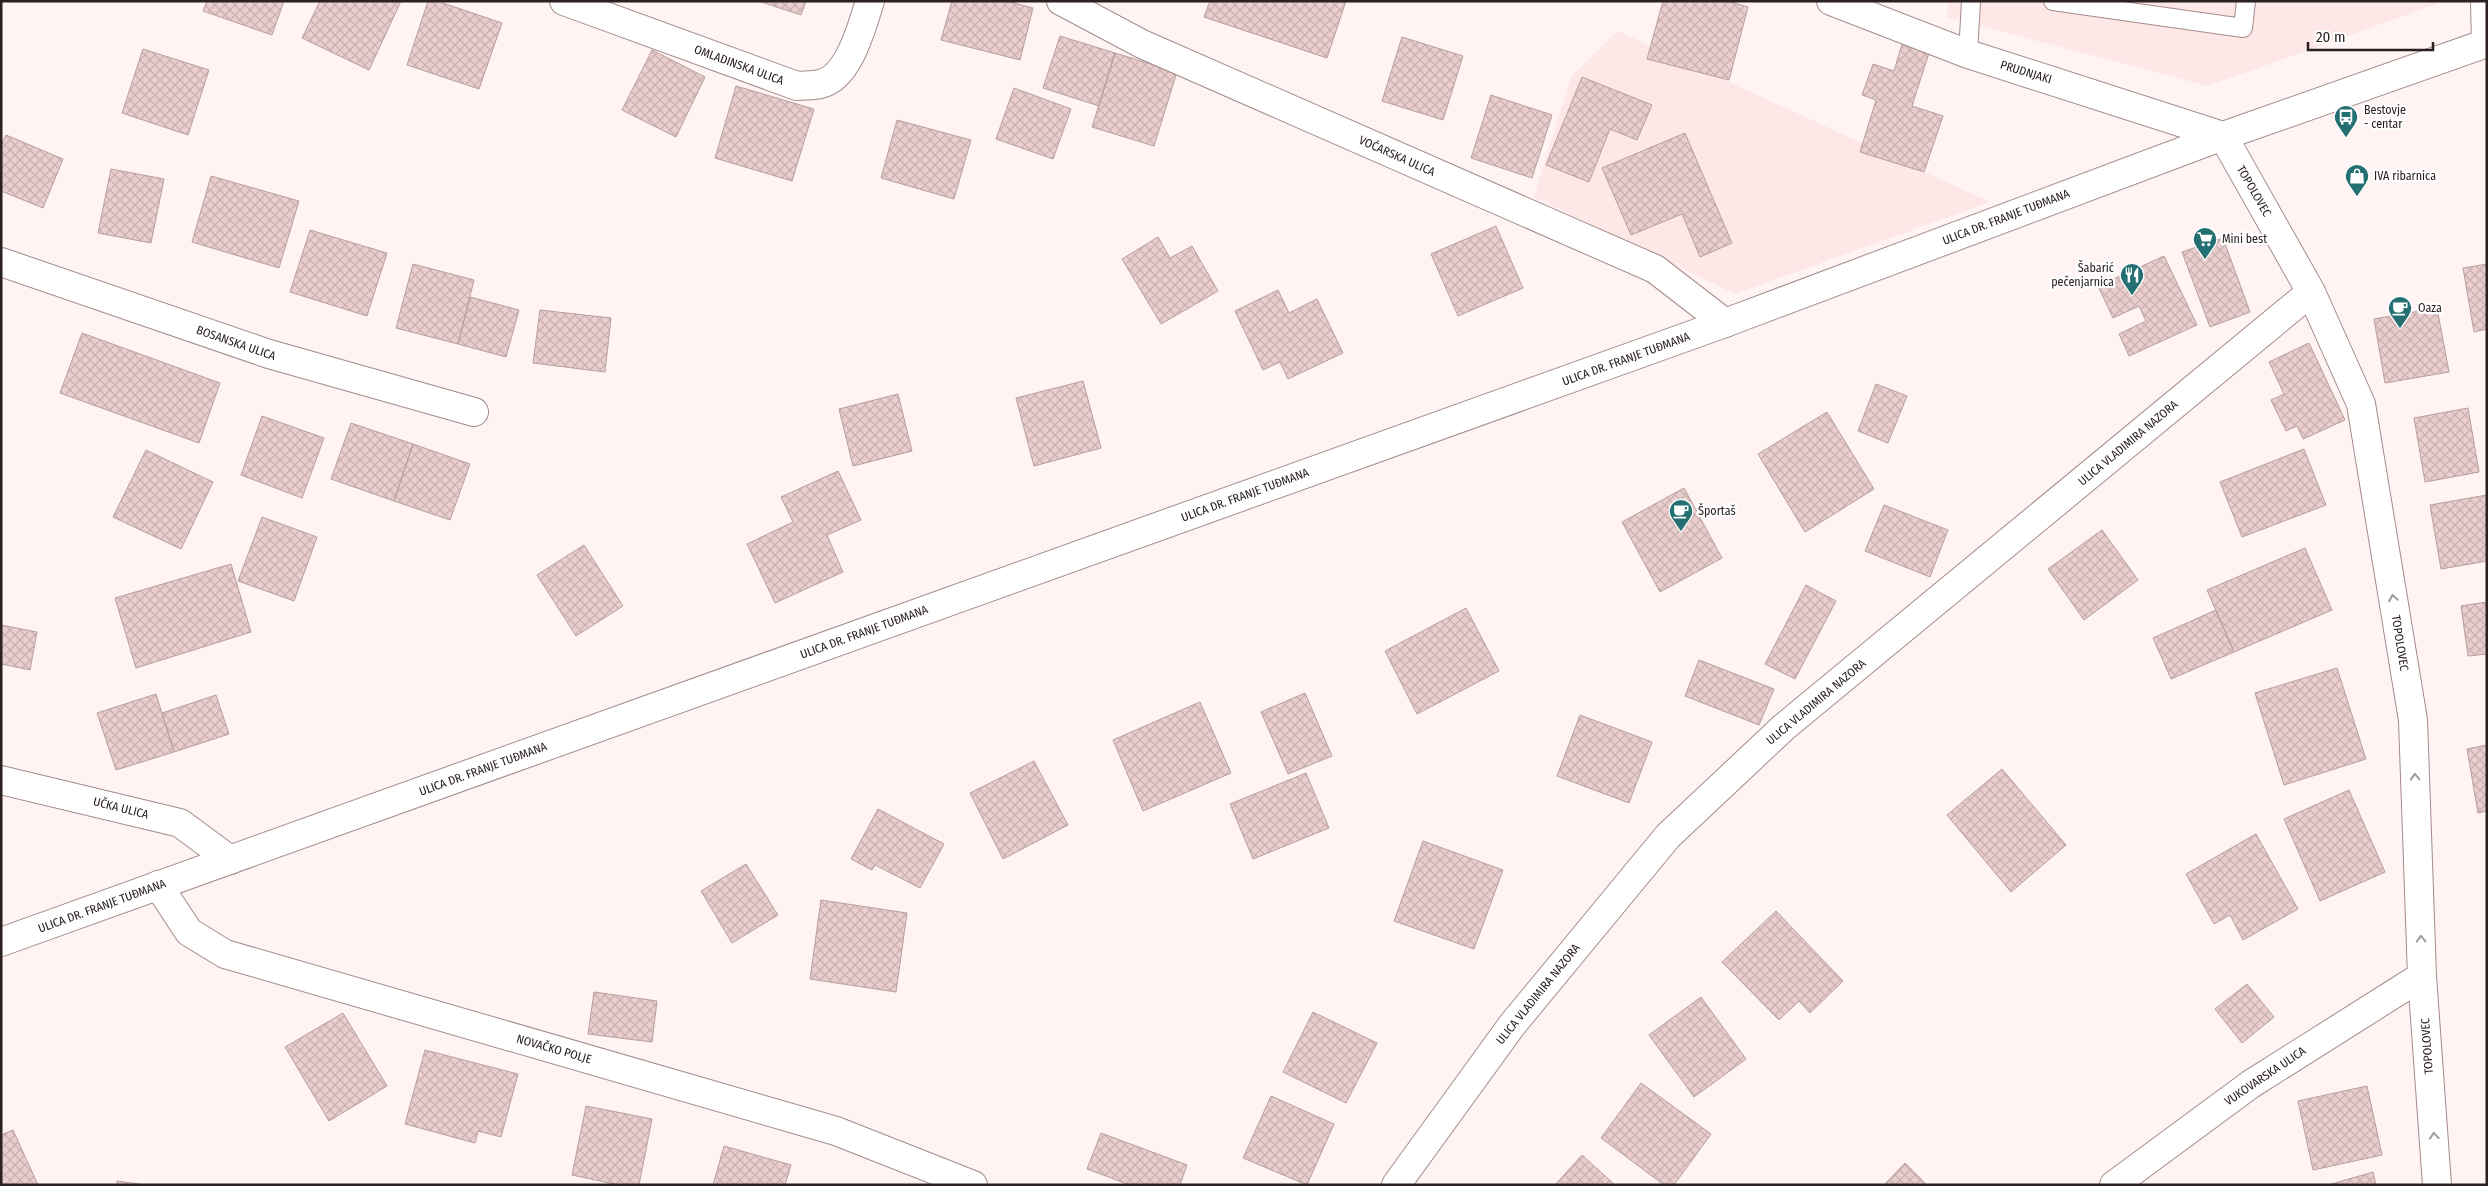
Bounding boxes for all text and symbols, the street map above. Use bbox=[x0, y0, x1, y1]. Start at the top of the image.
scale bar bbox=[2308, 20, 2433, 52]
text: 20 m bbox=[2316, 28, 2346, 46]
street label: OMLADINSKA ULICA bbox=[692, 42, 786, 88]
street label: PRUDNJAKI bbox=[1999, 58, 2053, 86]
place label: Bestovje - centar bbox=[2364, 103, 2406, 131]
bus stop icon: Bestovje - centar bbox=[2333, 104, 2359, 138]
street label: VOĆARSKA ULICA bbox=[1357, 132, 1438, 179]
street label: TOPOLOVEC bbox=[2234, 163, 2274, 219]
shop icon: IVA ribarnica bbox=[2344, 163, 2370, 197]
place label: IVA ribarnica bbox=[2374, 169, 2436, 183]
street label: ULICA DR. FRANJE TUĐMANA bbox=[1941, 186, 2072, 248]
supermarket icon: Mini best bbox=[2192, 226, 2218, 260]
place label: Mini best bbox=[2222, 232, 2267, 246]
place label: Šabarić pečenjarnica bbox=[2051, 260, 2114, 289]
restaurant icon: Šabarić pečenjarnica bbox=[2119, 262, 2145, 296]
cafe icon: Oaza bbox=[2387, 295, 2413, 329]
place label: Oaza bbox=[2418, 301, 2442, 315]
street label: BOSANSKA ULICA bbox=[195, 323, 278, 363]
street label: ULICA DR. FRANJE TUĐMANA bbox=[1560, 329, 1692, 389]
street label: ULICA VLADIMIRA NAZORA bbox=[2076, 397, 2181, 489]
street label: ULICA DR. FRANJE TUĐMANA bbox=[1179, 465, 1311, 525]
cafe icon: Športaš bbox=[1668, 498, 1694, 532]
place label: Športaš bbox=[1698, 503, 1736, 518]
one-way arrow bbox=[2389, 594, 2399, 603]
street label: ULICA DR. FRANJE TUĐMANA bbox=[798, 602, 930, 662]
street label: TOPOLOVEC bbox=[2389, 614, 2411, 672]
street label: ULICA VLADIMIRA NAZORA bbox=[1764, 656, 1869, 748]
street label: ULICA DR. FRANJE TUĐMANA bbox=[417, 739, 549, 799]
one-way arrow bbox=[2410, 772, 2420, 780]
street label: UČKA ULICA bbox=[92, 793, 151, 822]
street label: ULICA DR. FRANJE TUĐMANA bbox=[36, 876, 168, 936]
one-way arrow bbox=[2415, 935, 2426, 943]
street label: ULICA VLADIMIRA NAZORA bbox=[1493, 940, 1583, 1047]
street label: TOPOLOVEC bbox=[2418, 1017, 2436, 1075]
street label: NOVAČKO POLJE bbox=[515, 1031, 594, 1066]
street label: VUKOVARSKA ULICA bbox=[2222, 1043, 2309, 1108]
one-way arrow bbox=[2428, 1132, 2439, 1140]

